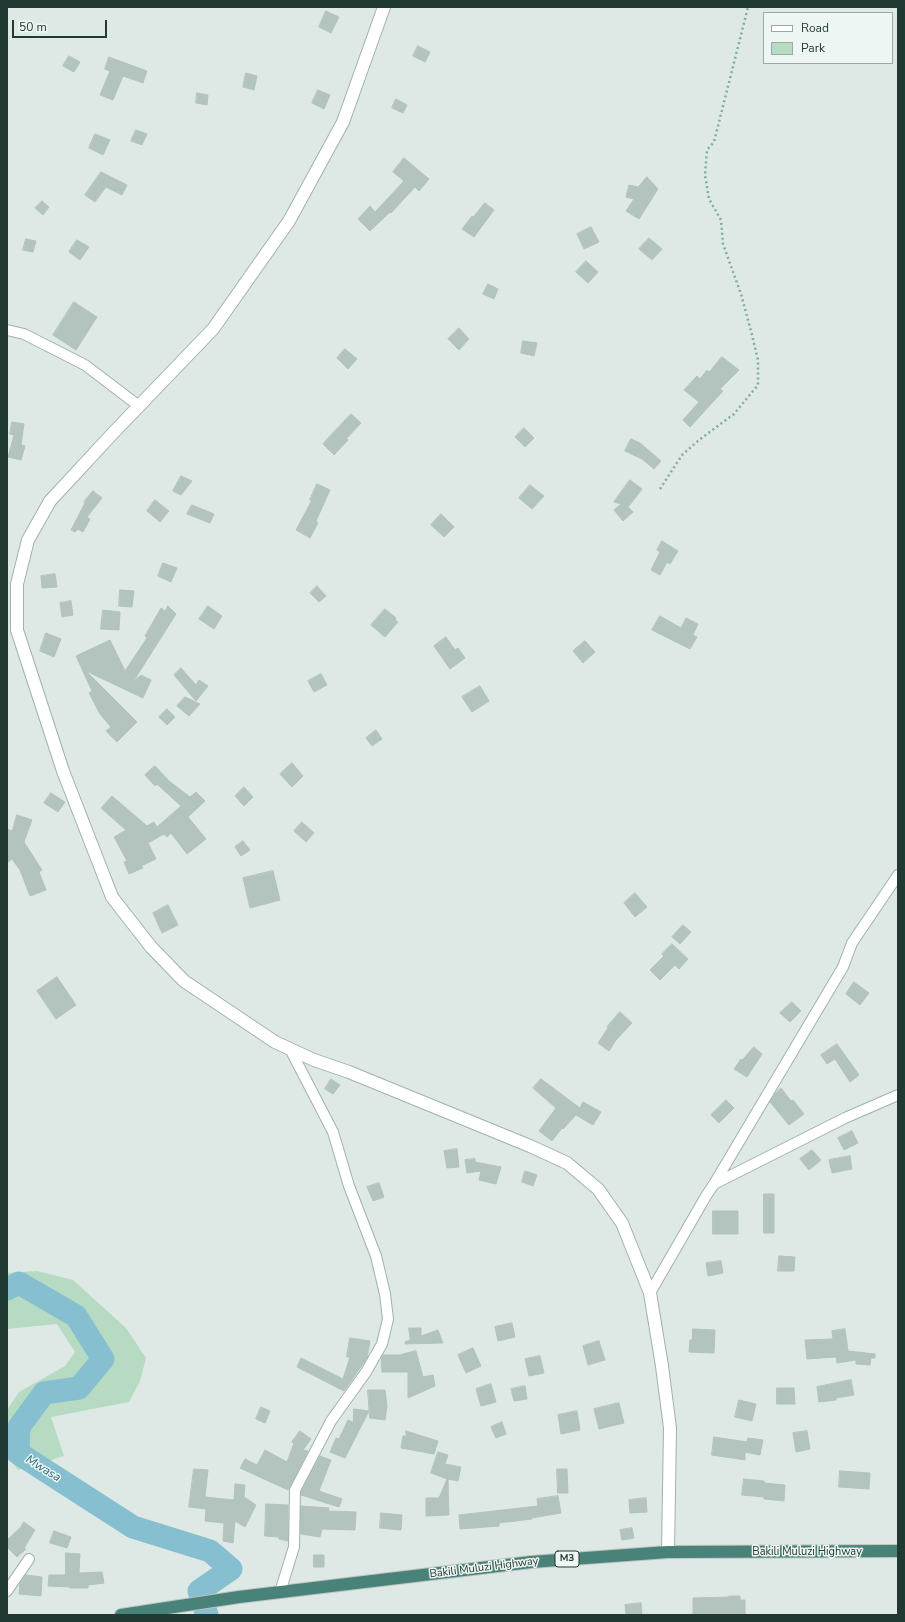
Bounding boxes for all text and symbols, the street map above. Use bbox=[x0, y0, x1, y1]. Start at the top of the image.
scale bar bbox=[14, 12, 109, 38]
legend bbox=[763, 12, 893, 64]
text: 50 m bbox=[19, 19, 47, 35]
text: Road bbox=[801, 20, 829, 36]
text: Park bbox=[801, 40, 825, 56]
water label: Mwasa bbox=[23, 1453, 63, 1485]
street label: Bakili Muluzi Highway bbox=[752, 1545, 862, 1559]
road number: M3 bbox=[555, 1551, 579, 1567]
street label: Bakili Muluzi Highway bbox=[429, 1555, 539, 1581]

